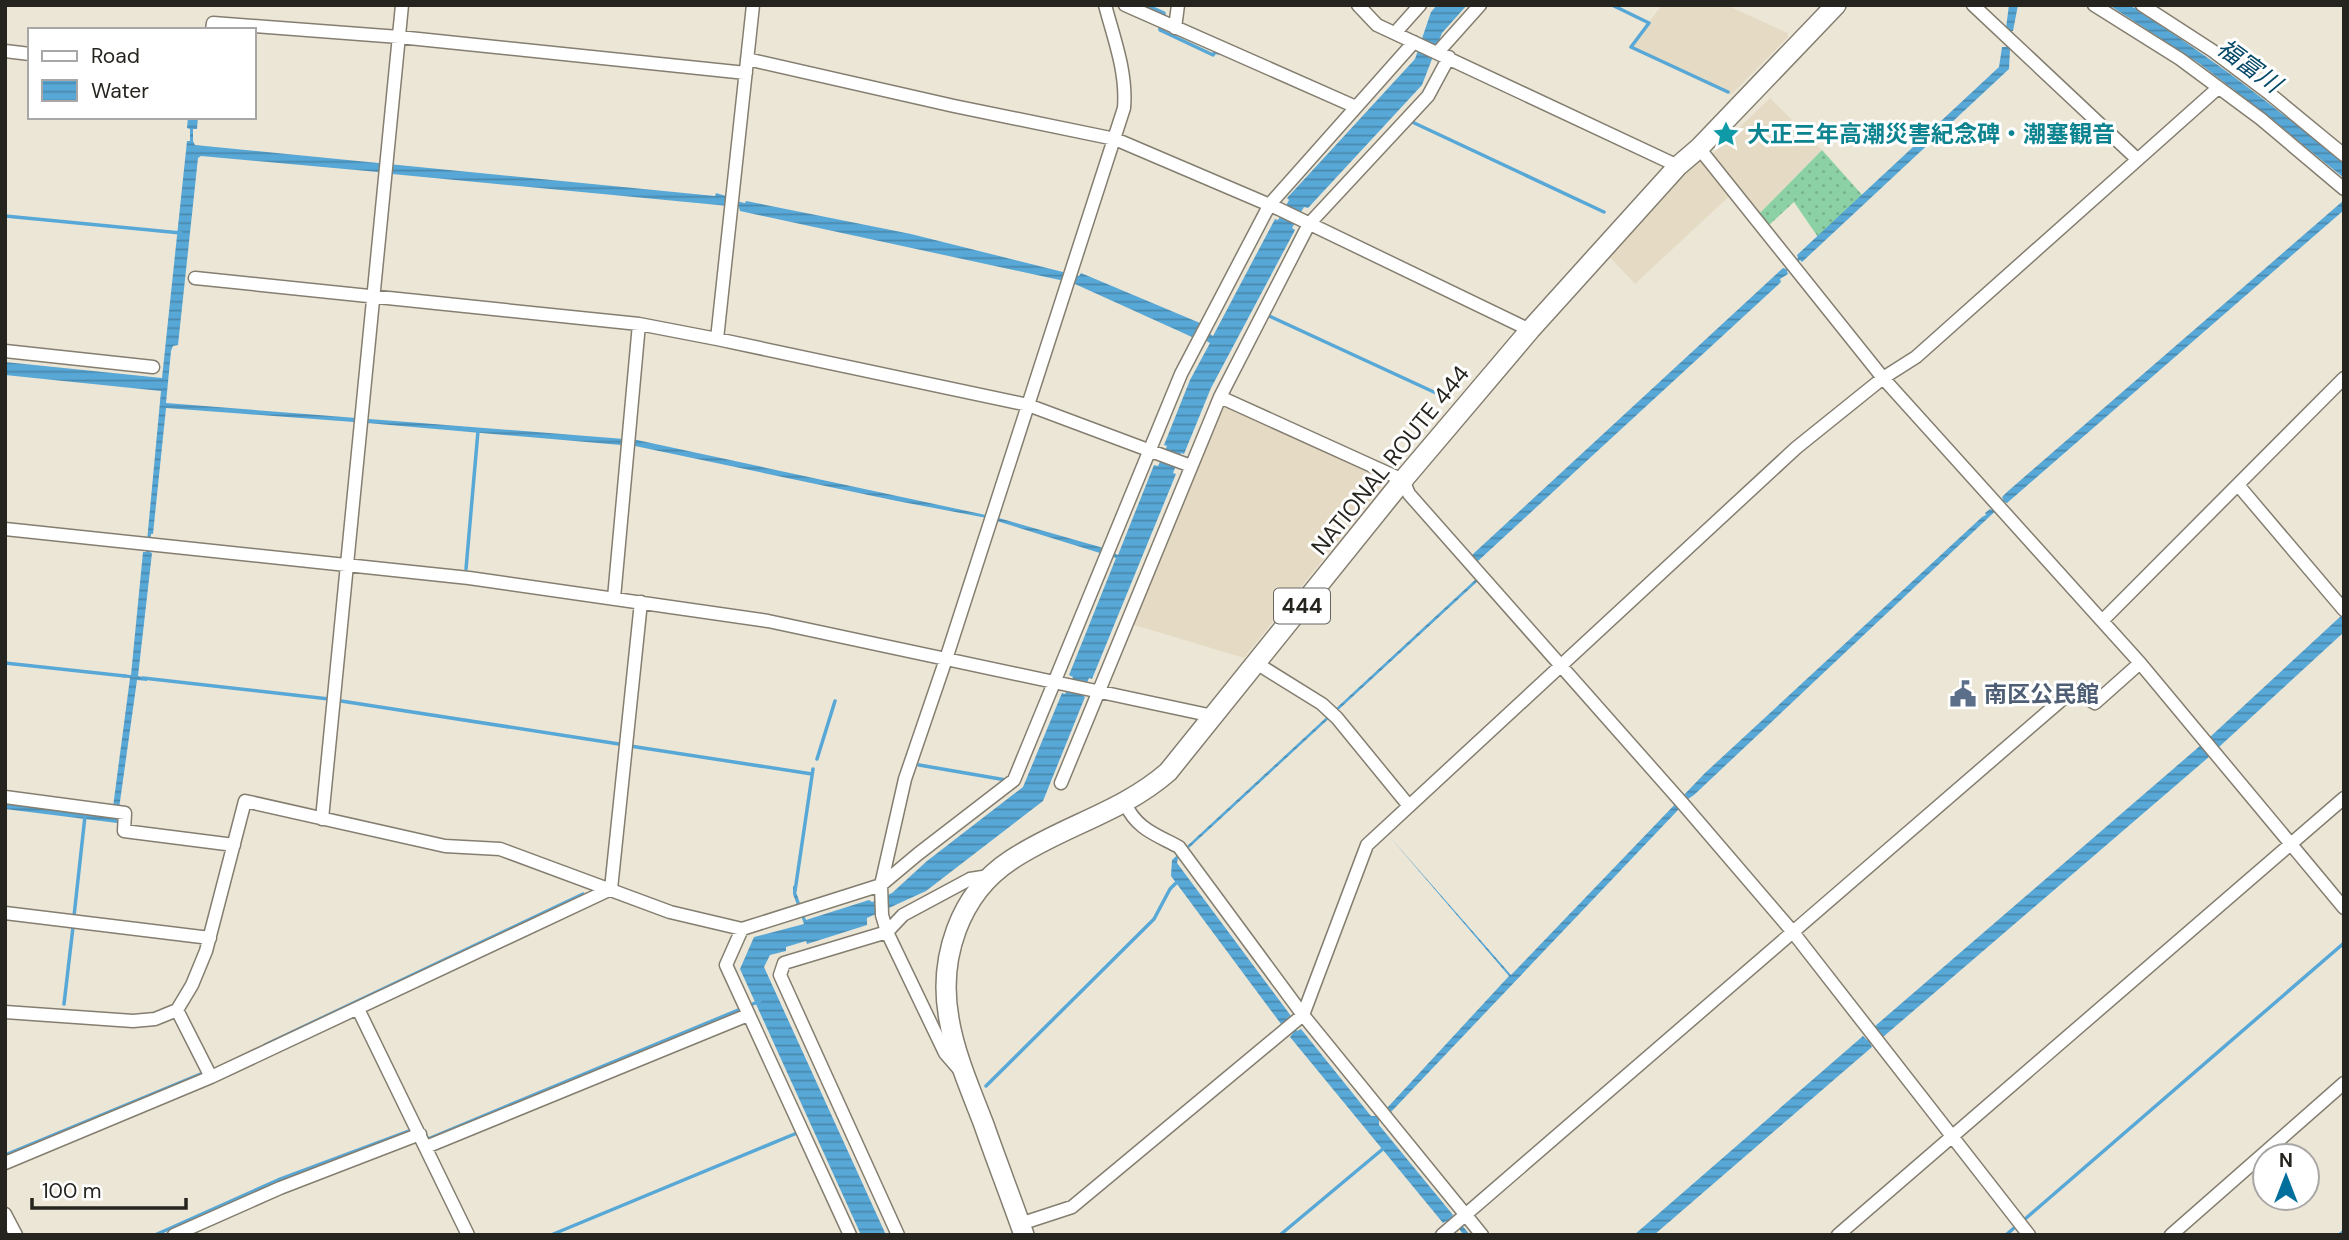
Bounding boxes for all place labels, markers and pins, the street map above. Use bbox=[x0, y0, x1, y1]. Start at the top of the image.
place icon: 大正三年高潮災害紀念碑・潮塞観音 bbox=[1711, 119, 1741, 149]
place label: 大正三年高潮災害紀念碑・潮塞観音 bbox=[1747, 119, 2115, 149]
public building icon: 南区公民館 bbox=[1948, 679, 1978, 709]
place label: 南区公民館 bbox=[1984, 679, 2099, 709]

